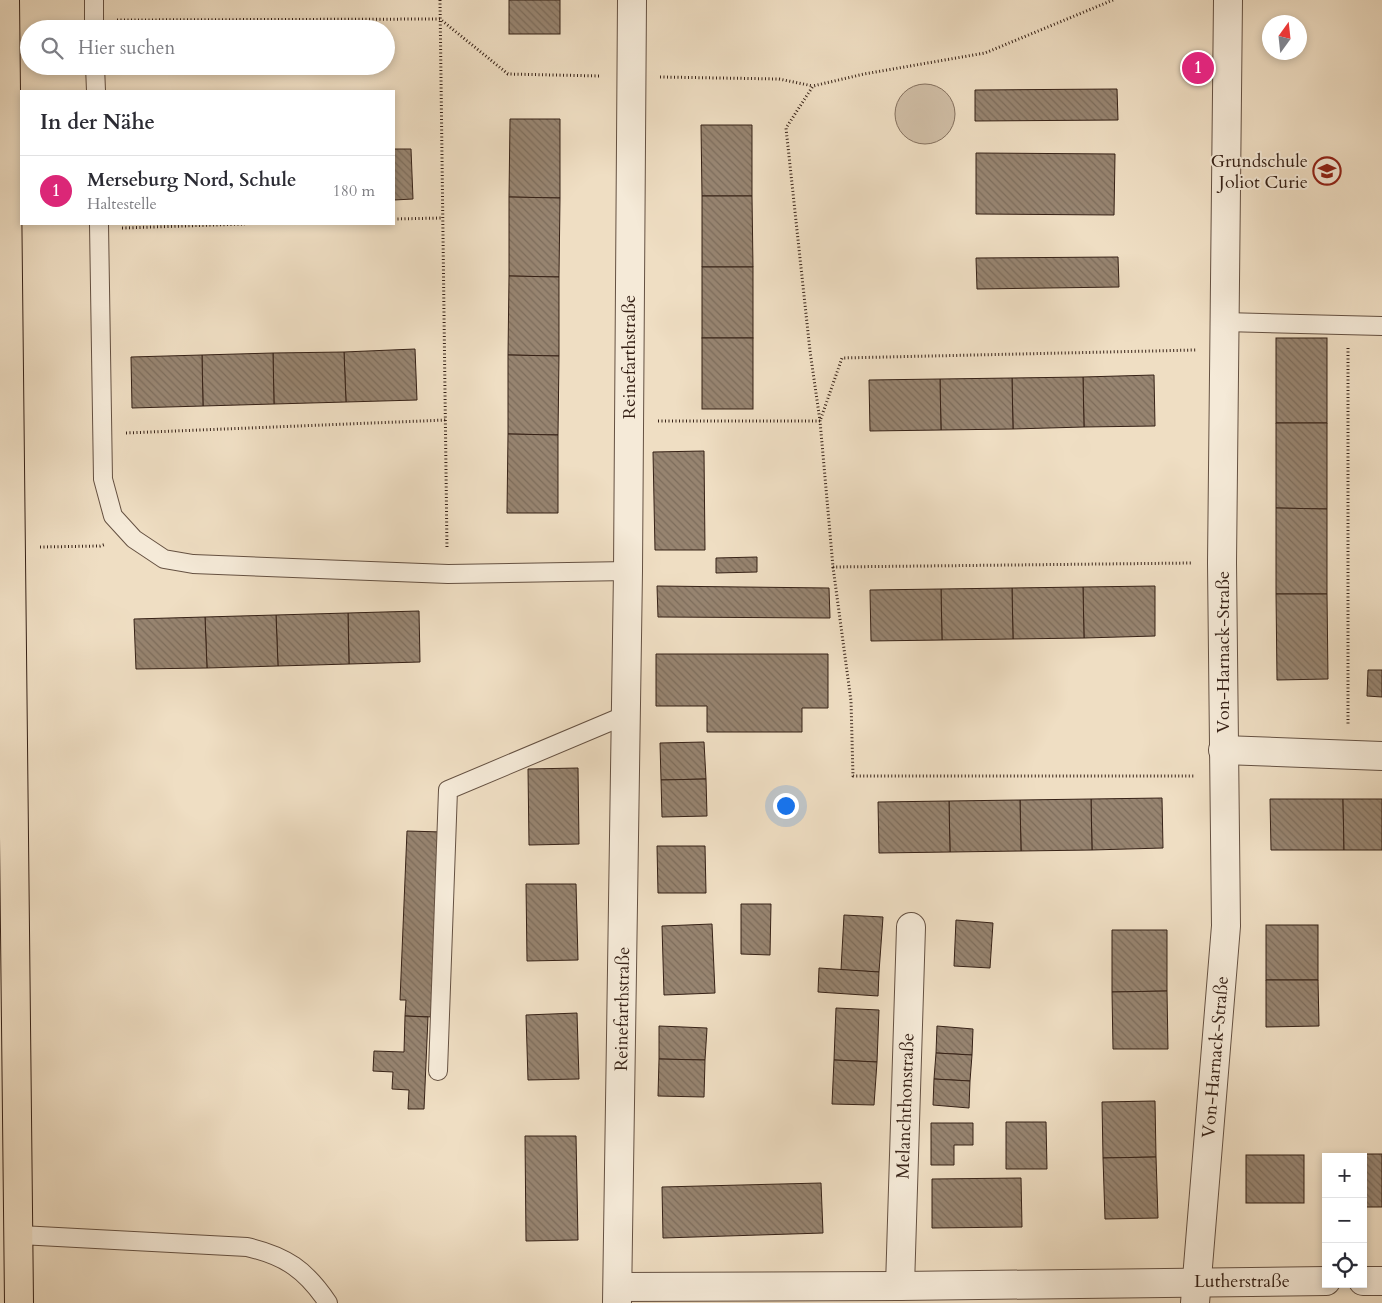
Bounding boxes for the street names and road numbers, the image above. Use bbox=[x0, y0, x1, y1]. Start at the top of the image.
street label: Reinefarthstraße bbox=[617, 295, 642, 419]
street label: Von-Harnack-Straße bbox=[1211, 571, 1236, 733]
street label: Reinefarthstraße bbox=[609, 947, 636, 1071]
street label: Von-Harnack-Straße bbox=[1196, 975, 1235, 1139]
street label: Melanchthonstraße bbox=[890, 1032, 921, 1180]
street label: Lutherstraße bbox=[1194, 1269, 1290, 1294]

